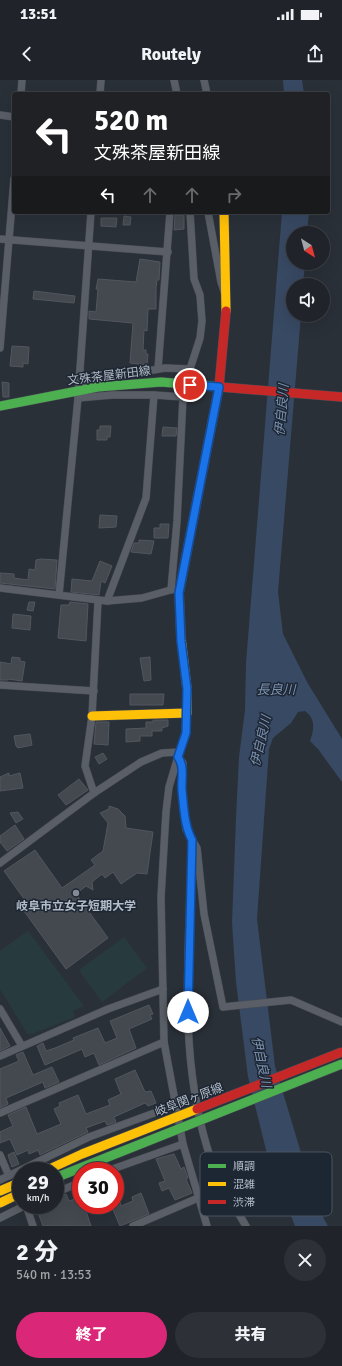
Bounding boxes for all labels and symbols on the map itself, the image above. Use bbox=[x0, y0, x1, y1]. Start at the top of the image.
north arrow bbox=[286, 226, 330, 270]
street label: 文殊茶屋新田線 bbox=[66, 363, 152, 389]
pin bbox=[173, 368, 207, 402]
water label: 伊自良川 bbox=[272, 381, 292, 437]
water label: 長良川 bbox=[256, 682, 297, 698]
water label: 伊自良川 bbox=[247, 712, 275, 768]
marker: 岐阜市立女子短期大学 bbox=[71, 888, 81, 898]
place label: 岐阜市立女子短期大学 bbox=[16, 899, 136, 914]
position arrow bbox=[167, 991, 209, 1033]
water label: 伊自良川 bbox=[248, 1035, 275, 1091]
street label: 岐阜関ヶ原線 bbox=[153, 1080, 225, 1120]
legend bbox=[200, 1152, 332, 1216]
text: 順調 bbox=[233, 1160, 255, 1173]
speed limit sign: 30 bbox=[72, 1162, 124, 1214]
text: 混雑 bbox=[233, 1178, 255, 1191]
text: 渋滞 bbox=[233, 1196, 255, 1209]

